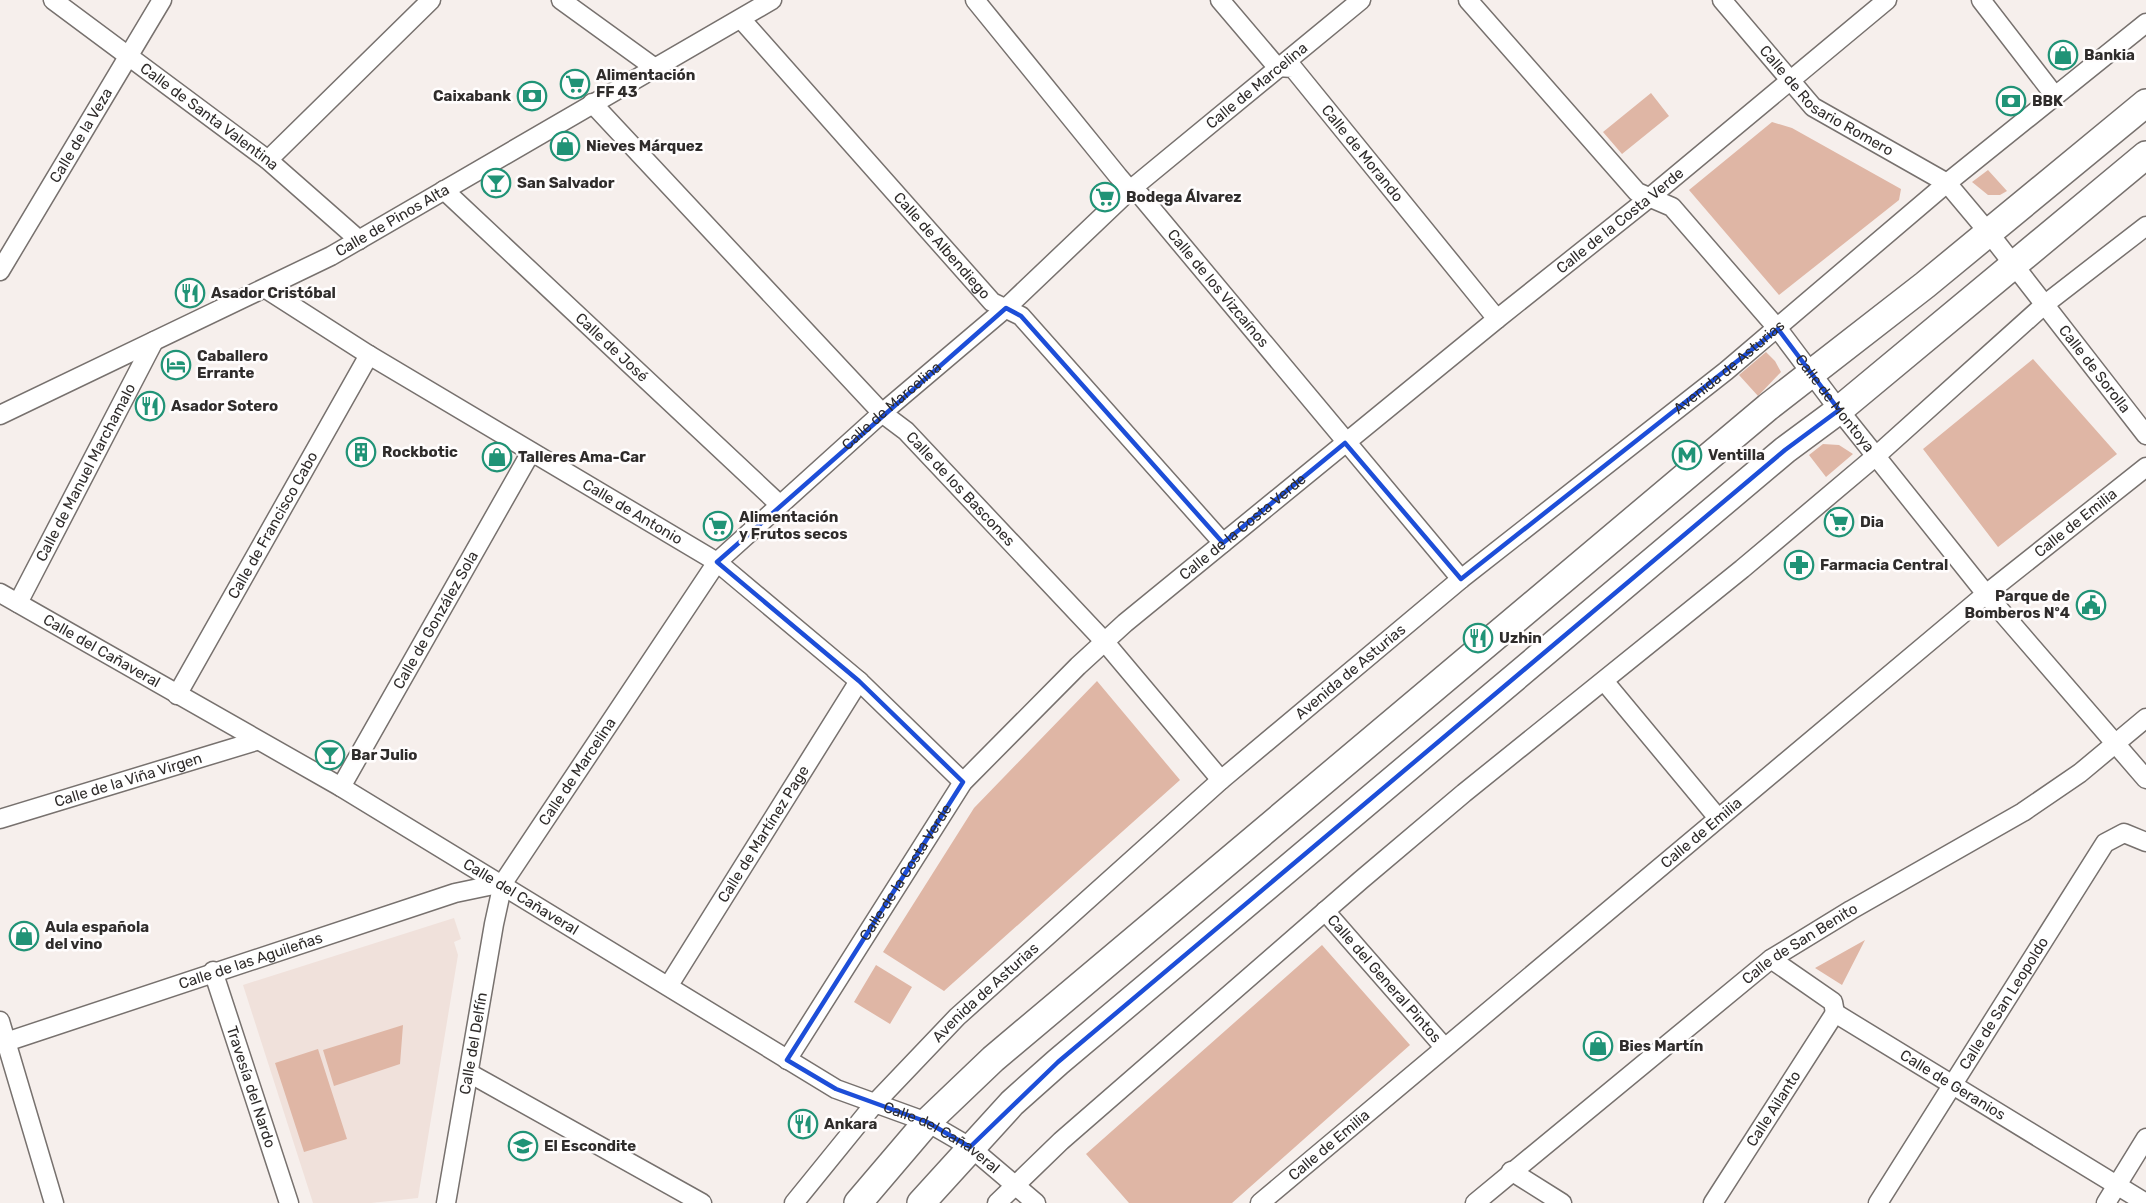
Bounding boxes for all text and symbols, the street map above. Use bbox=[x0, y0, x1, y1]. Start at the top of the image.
street label: Calle de Marcelina bbox=[1202, 39, 1311, 133]
shop icon: Bankia bbox=[2047, 39, 2079, 71]
street label: Calle de Rosario Romero bbox=[1756, 42, 1897, 160]
place label: Bankia bbox=[2084, 46, 2135, 64]
street label: Calle de Santa Valentina bbox=[137, 59, 282, 174]
place label: Alimentación FF 43 bbox=[596, 66, 695, 101]
supermarket icon: Alimentación FF 43 bbox=[559, 68, 591, 100]
bank icon: Caixabank bbox=[516, 80, 548, 112]
street label: Calle de la Veza bbox=[46, 85, 116, 186]
bank icon: BBK bbox=[1995, 85, 2027, 117]
place label: Caixabank bbox=[433, 87, 511, 105]
place label: BBK bbox=[2032, 92, 2063, 110]
street label: Calle de Morando bbox=[1318, 101, 1407, 206]
shop icon: Nieves Márquez bbox=[549, 130, 581, 162]
place label: Nieves Márquez bbox=[586, 137, 703, 155]
street label: Calle de la Costa Verde bbox=[1553, 164, 1687, 277]
bar icon: San Salvador bbox=[480, 167, 512, 199]
place label: San Salvador bbox=[517, 174, 615, 192]
street label: Calle de Pinos Alta bbox=[332, 180, 452, 261]
supermarket icon: Bodega Álvarez bbox=[1089, 181, 1121, 213]
street label: Calle de Albendiego bbox=[890, 188, 994, 303]
place label: Bodega Álvarez bbox=[1126, 188, 1242, 206]
street label: Calle de los Vizcaínos bbox=[1164, 226, 1273, 351]
restaurant icon: Asador Cristóbal bbox=[174, 277, 206, 309]
place label: Asador Cristóbal bbox=[211, 284, 336, 302]
street label: Calle de José bbox=[572, 309, 652, 386]
street label: Avenida de Asturias bbox=[1670, 316, 1788, 418]
street label: Calle de Sorolla bbox=[2055, 321, 2134, 417]
place label: Caballero Errante bbox=[197, 347, 268, 382]
hotel icon: Caballero Errante bbox=[160, 349, 192, 381]
street label: Calle de Montoya bbox=[1791, 351, 1878, 456]
street label: Calle de Marcelina bbox=[838, 358, 945, 454]
street label: Calle de Manuel Marchamalo bbox=[32, 380, 139, 565]
restaurant icon: Asador Sotero bbox=[134, 390, 166, 422]
place label: Asador Sotero bbox=[171, 397, 278, 415]
street label: Calle de los Bascones bbox=[902, 428, 1019, 550]
building icon: Rockbotic bbox=[345, 436, 377, 468]
metro station icon: Ventilla bbox=[1671, 439, 1703, 471]
shop icon: Talleres Ama-Car bbox=[481, 441, 513, 473]
place label: Rockbotic bbox=[382, 443, 458, 461]
place label: Ventilla bbox=[1708, 446, 1765, 464]
street label: Calle de Francisco Cabo bbox=[224, 448, 322, 602]
place label: Talleres Ama-Car bbox=[518, 448, 646, 466]
street label: Calle de la Costa Verde bbox=[1176, 470, 1310, 584]
street label: Calle de Antonio bbox=[579, 475, 686, 548]
street label: Calle de Emilia bbox=[2031, 485, 2121, 561]
supermarket icon: Dia bbox=[1823, 506, 1855, 538]
place label: Alimentación y Frutos secos bbox=[739, 508, 848, 543]
supermarket icon: Alimentación y Frutos secos bbox=[702, 510, 734, 542]
place label: Dia bbox=[1860, 513, 1884, 531]
street label: Calle de González Sola bbox=[389, 548, 482, 692]
pharmacy icon: Farmacia Central bbox=[1783, 549, 1815, 581]
place label: Farmacia Central bbox=[1820, 556, 1948, 574]
place label: Parque de Bomberos Nº4 bbox=[1964, 587, 2070, 622]
public building icon: Parque de Bomberos Nº4 bbox=[2075, 589, 2107, 621]
street label: Calle del Cañaveral bbox=[40, 610, 163, 691]
street label: Avenida de Asturias bbox=[1292, 620, 1409, 723]
restaurant icon: Uzhin bbox=[1462, 622, 1494, 654]
place label: Uzhin bbox=[1499, 629, 1542, 647]
street label: Calle de Marcelina bbox=[535, 714, 620, 829]
bar icon: Bar Julio bbox=[314, 739, 346, 771]
place label: Bar Julio bbox=[351, 746, 418, 764]
street label: Calle de la Viña Virgen bbox=[52, 749, 204, 811]
street label: Calle de Martínez Page bbox=[714, 762, 813, 906]
street label: Calle de Emilia bbox=[1657, 794, 1746, 872]
street label: Calle de la Costa Verde bbox=[856, 801, 956, 944]
street label: Calle del Cañaveral bbox=[460, 855, 582, 939]
street label: Calle de San Benito bbox=[1738, 899, 1861, 988]
street label: Calle del General Pintos bbox=[1323, 911, 1445, 1047]
place label: Aula española del vino bbox=[45, 918, 149, 953]
shop icon: Aula española del vino bbox=[8, 920, 40, 952]
street label: Calle de las Aguileñas bbox=[176, 929, 325, 993]
street label: Calle de San Leopoldo bbox=[1955, 934, 2052, 1073]
street label: Avenida de Asturias bbox=[929, 939, 1043, 1046]
street label: Calle del Delfín bbox=[456, 991, 491, 1096]
street label: Travesía del Nardo bbox=[223, 1024, 279, 1150]
shop icon: Bies Martín bbox=[1582, 1030, 1614, 1062]
place label: Bies Martín bbox=[1619, 1037, 1703, 1055]
street label: Calle de Geranios bbox=[1897, 1046, 2009, 1124]
street label: Calle Ailanto bbox=[1743, 1068, 1804, 1150]
street label: Calle del Cañaveral bbox=[881, 1098, 1003, 1177]
street label: Calle de Emilia bbox=[1285, 1106, 1373, 1184]
restaurant icon: Ankara bbox=[787, 1108, 819, 1140]
place label: Ankara bbox=[824, 1115, 878, 1133]
school or university icon: El Escondite bbox=[507, 1130, 539, 1162]
place label: El Escondite bbox=[544, 1137, 636, 1155]

